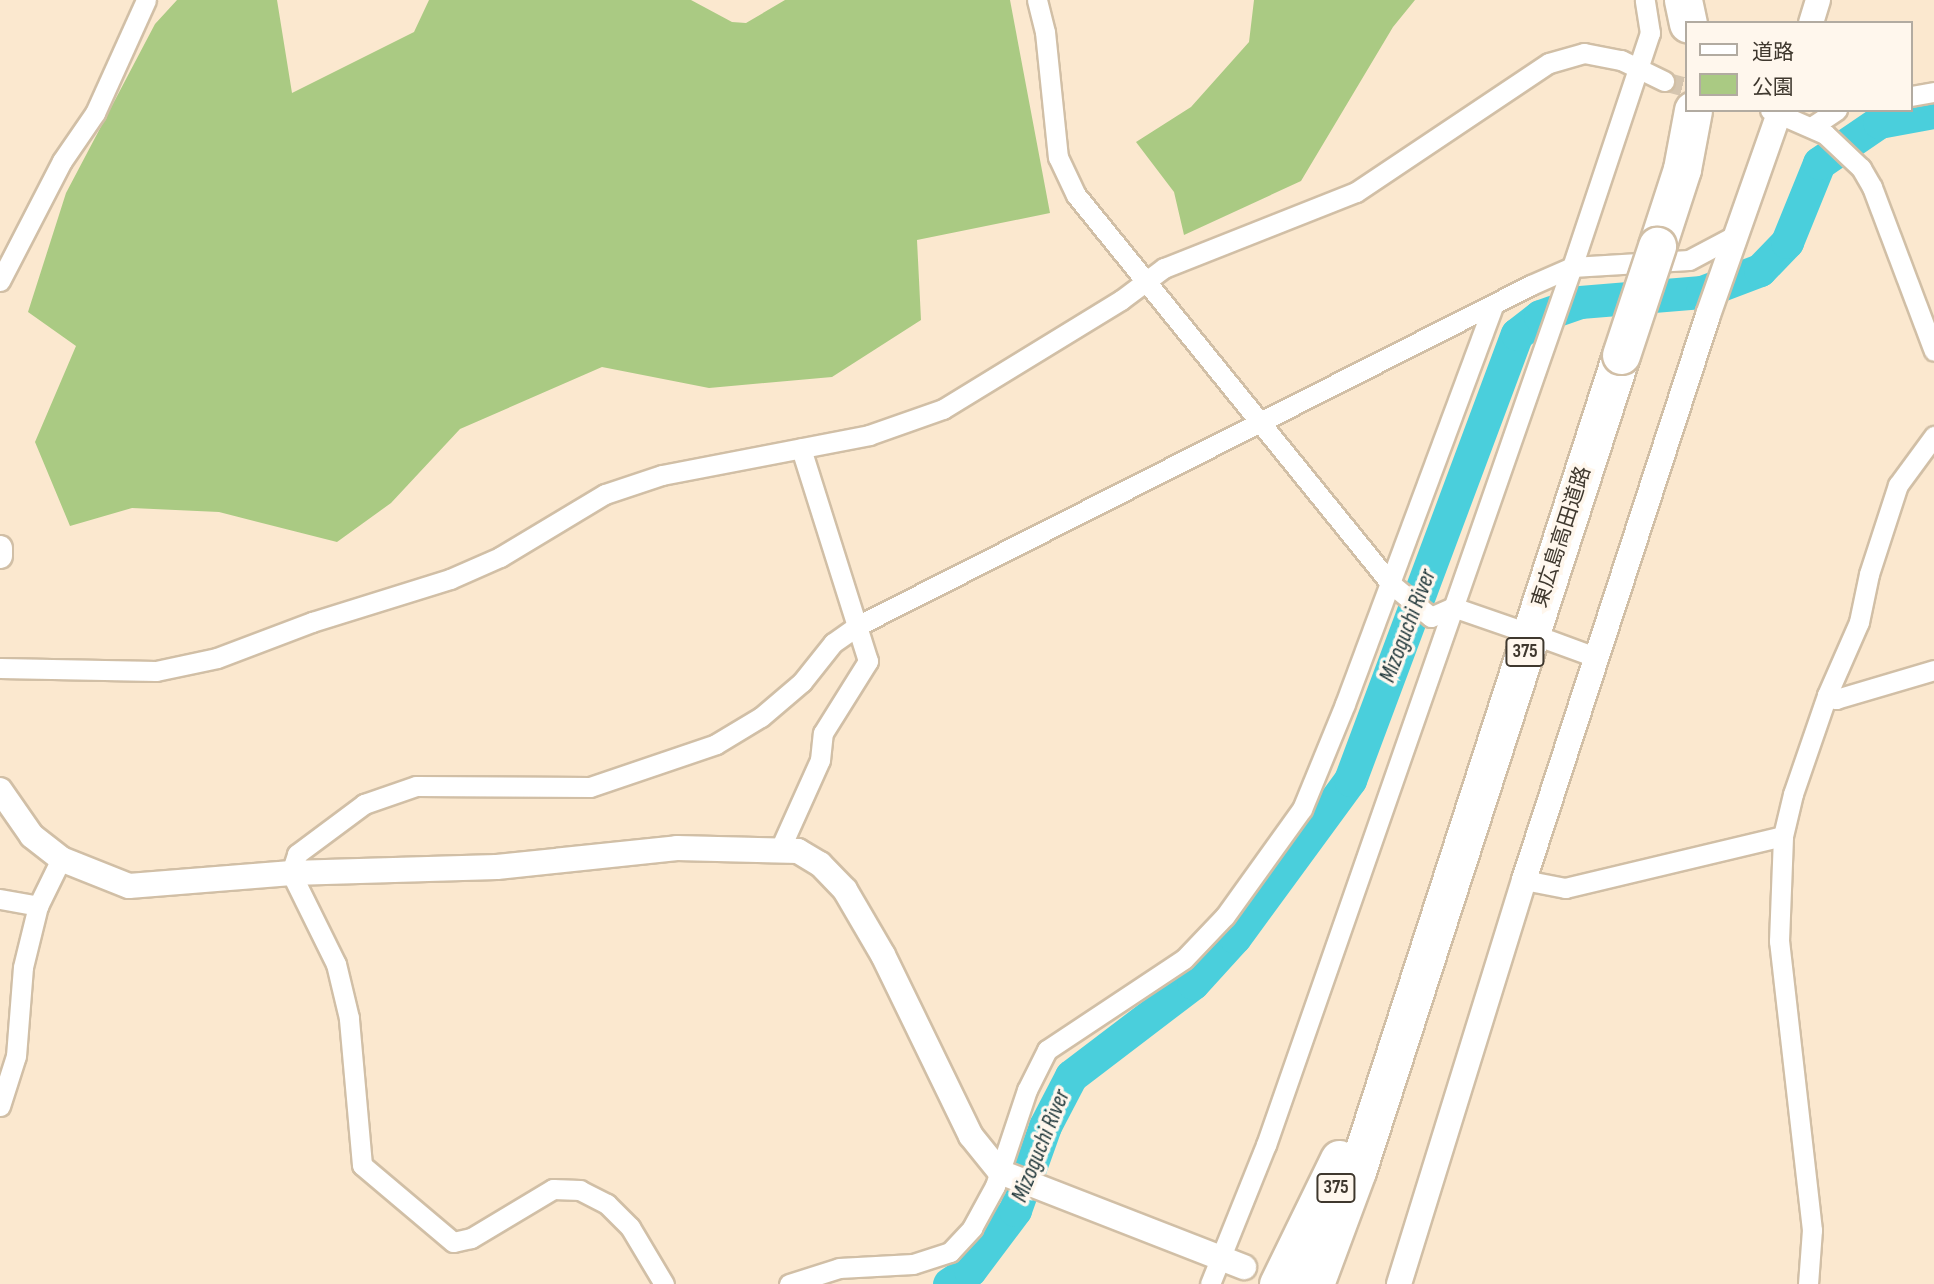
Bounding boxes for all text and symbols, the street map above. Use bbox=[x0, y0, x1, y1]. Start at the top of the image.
legend bbox=[1686, 21, 1913, 112]
text: 道路 bbox=[1752, 40, 1794, 65]
text: 公園 bbox=[1752, 75, 1794, 100]
street label: 東広島高田道路 bbox=[1527, 463, 1597, 611]
water label: Mizoguchi River bbox=[1374, 566, 1442, 686]
road number: 375 bbox=[1504, 636, 1546, 667]
water label: Mizoguchi River bbox=[1006, 1086, 1076, 1206]
road number: 375 bbox=[1315, 1172, 1357, 1204]

